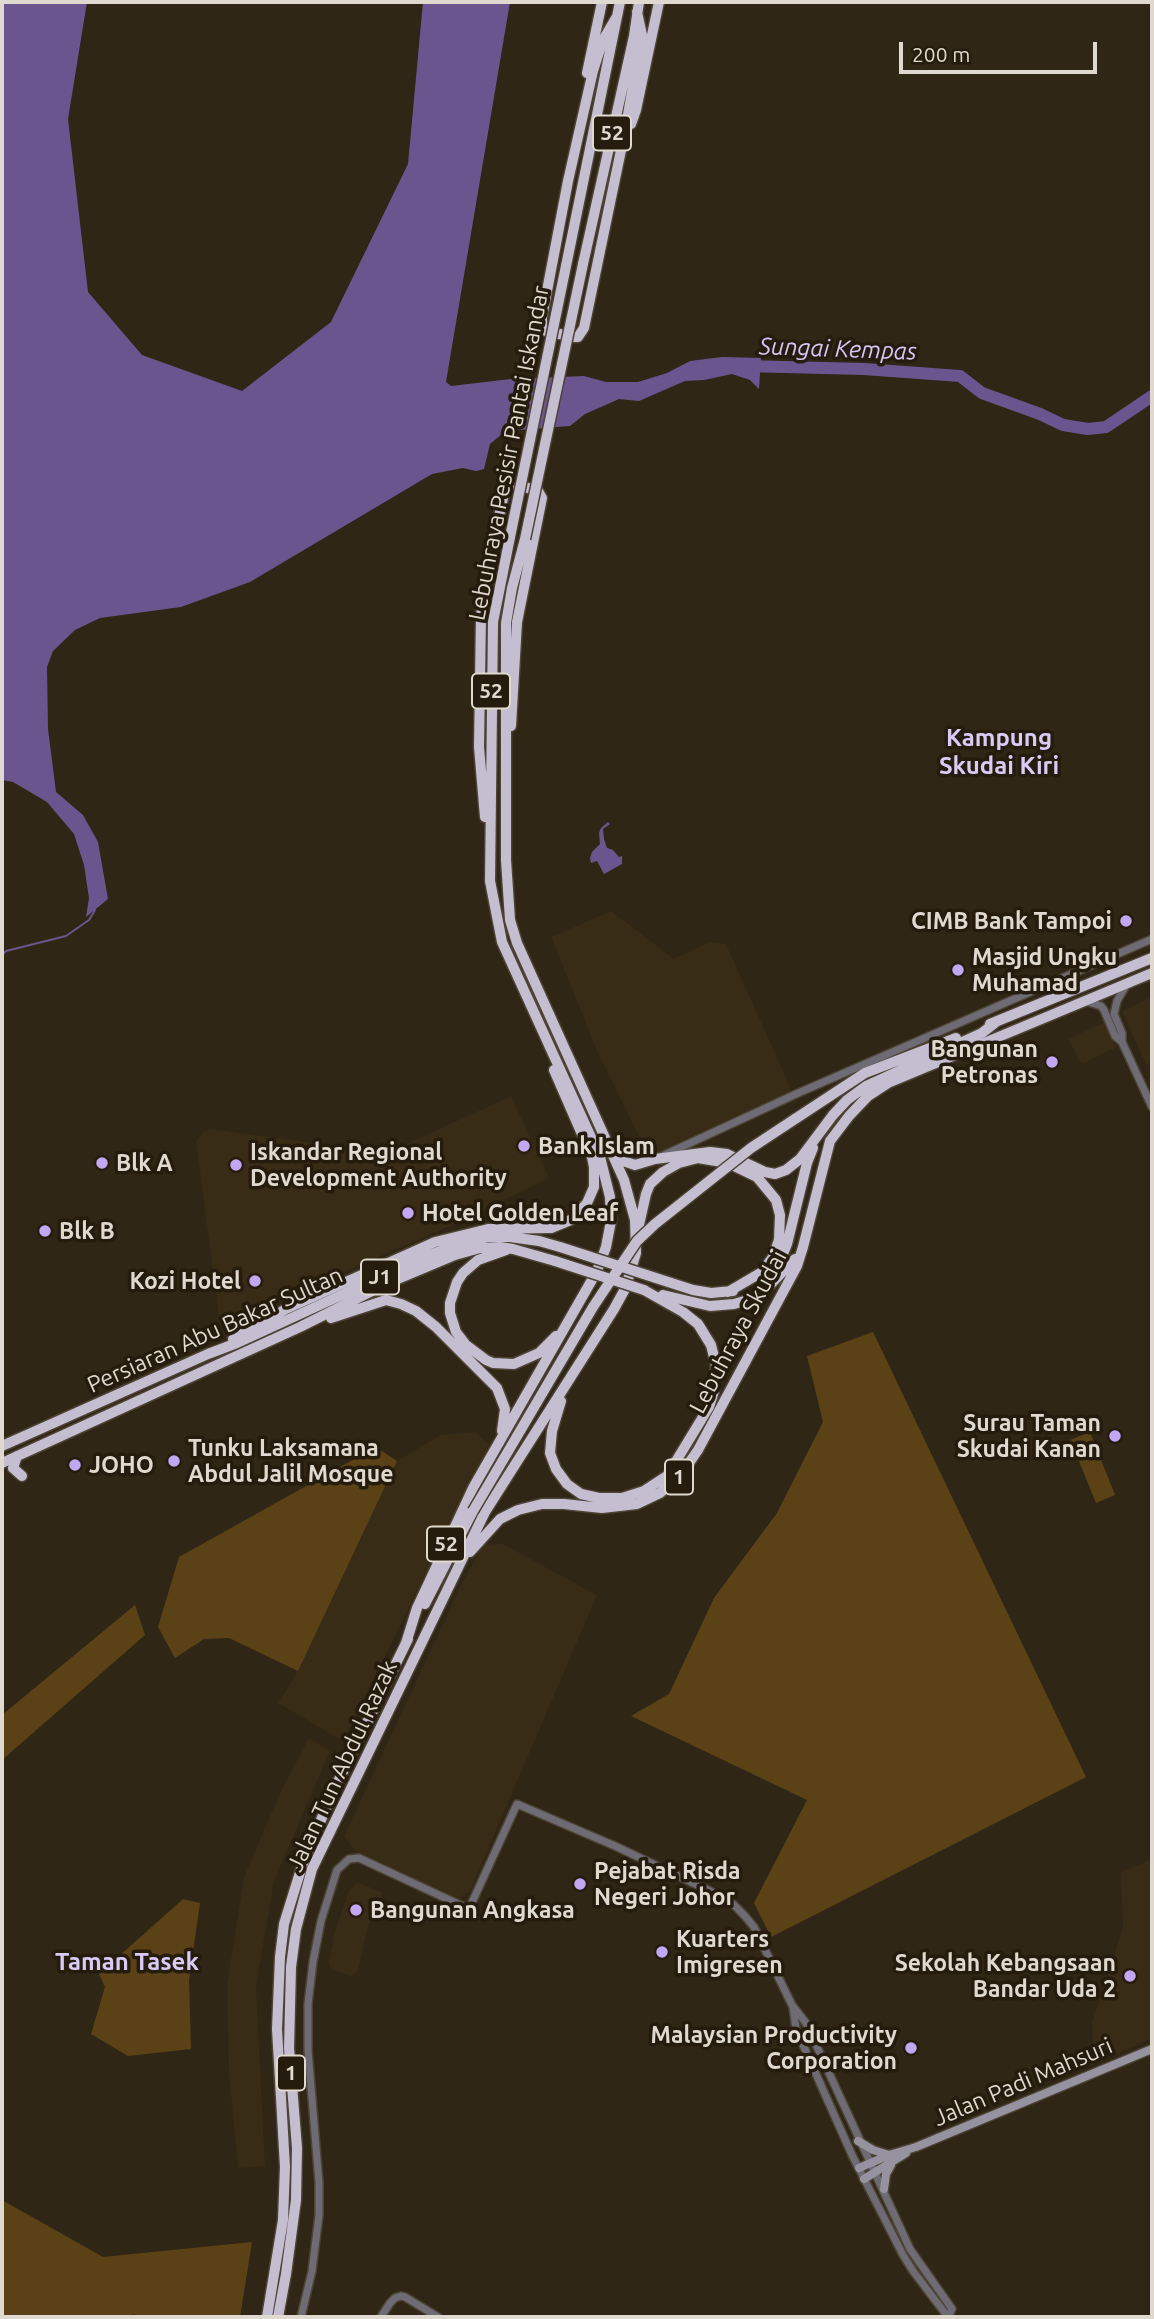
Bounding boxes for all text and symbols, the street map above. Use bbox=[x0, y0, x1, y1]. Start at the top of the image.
scale bar bbox=[902, 28, 1100, 72]
text: 200 m bbox=[912, 42, 970, 66]
road number: 52 bbox=[593, 116, 631, 150]
street label: Lebuhraya Pesisir Pantai Iskandar bbox=[463, 283, 555, 623]
water label: Sungai Kempas bbox=[759, 332, 917, 366]
road number: 52 bbox=[472, 674, 510, 708]
district label: Kampung Skudai Kiri bbox=[939, 724, 1059, 780]
place label: CIMB Bank Tampoi bbox=[911, 907, 1112, 935]
marker: CIMB Bank Tampoi bbox=[1118, 913, 1134, 929]
place label: Masjid Ungku Muhamad bbox=[972, 943, 1117, 997]
marker: Masjid Ungku Muhamad bbox=[950, 962, 966, 978]
place label: Bangunan Petronas bbox=[930, 1035, 1038, 1089]
marker: Bangunan Petronas bbox=[1044, 1054, 1060, 1070]
place label: Bank Islam bbox=[538, 1132, 655, 1160]
place label: Iskandar Regional Development Authority bbox=[250, 1138, 507, 1192]
marker: Bank Islam bbox=[516, 1138, 532, 1154]
place label: Blk A bbox=[116, 1149, 173, 1177]
marker: Blk A bbox=[94, 1155, 110, 1171]
marker: Iskandar Regional Development Authority bbox=[228, 1157, 244, 1173]
place label: Hotel Golden Leaf bbox=[422, 1199, 618, 1227]
marker: Hotel Golden Leaf bbox=[400, 1205, 416, 1221]
place label: Blk B bbox=[59, 1217, 115, 1245]
marker: Blk B bbox=[37, 1223, 53, 1239]
street label: Lebuhraya Skudai bbox=[683, 1246, 793, 1418]
road number: J1 bbox=[361, 1260, 399, 1294]
street label: Persiaran Abu Bakar Sultan bbox=[83, 1261, 347, 1399]
place label: Kozi Hotel bbox=[129, 1267, 241, 1295]
marker: Kozi Hotel bbox=[247, 1273, 263, 1289]
place label: Surau Taman Skudai Kanan bbox=[957, 1409, 1101, 1463]
marker: Surau Taman Skudai Kanan bbox=[1107, 1428, 1123, 1444]
place label: Tunku Laksamana Abdul Jalil Mosque bbox=[188, 1434, 393, 1488]
place label: JOHO bbox=[89, 1451, 154, 1479]
marker: Tunku Laksamana Abdul Jalil Mosque bbox=[166, 1453, 182, 1469]
marker: JOHO bbox=[67, 1457, 83, 1473]
road number: 1 bbox=[665, 1460, 693, 1494]
road number: 52 bbox=[427, 1526, 465, 1562]
street label: Jalan Tun Abdul Razak bbox=[281, 1656, 403, 1876]
place label: Pejabat Risda Negeri Johor bbox=[594, 1857, 741, 1911]
marker: Pejabat Risda Negeri Johor bbox=[572, 1876, 588, 1892]
place label: Bangunan Angkasa bbox=[370, 1896, 575, 1924]
marker: Bangunan Angkasa bbox=[348, 1902, 364, 1918]
place label: Kuarters Imigresen bbox=[676, 1925, 783, 1979]
marker: Kuarters Imigresen bbox=[654, 1944, 670, 1960]
district label: Taman Tasek bbox=[55, 1948, 199, 1976]
place label: Sekolah Kebangsaan Bandar Uda 2 bbox=[895, 1949, 1116, 2003]
marker: Sekolah Kebangsaan Bandar Uda 2 bbox=[1122, 1968, 1138, 1984]
place label: Malaysian Productivity Corporation bbox=[650, 2021, 897, 2075]
street label: Jalan Padi Mahsuri bbox=[929, 2032, 1117, 2132]
marker: Malaysian Productivity Corporation bbox=[903, 2040, 919, 2056]
road number: 1 bbox=[277, 2056, 305, 2090]

